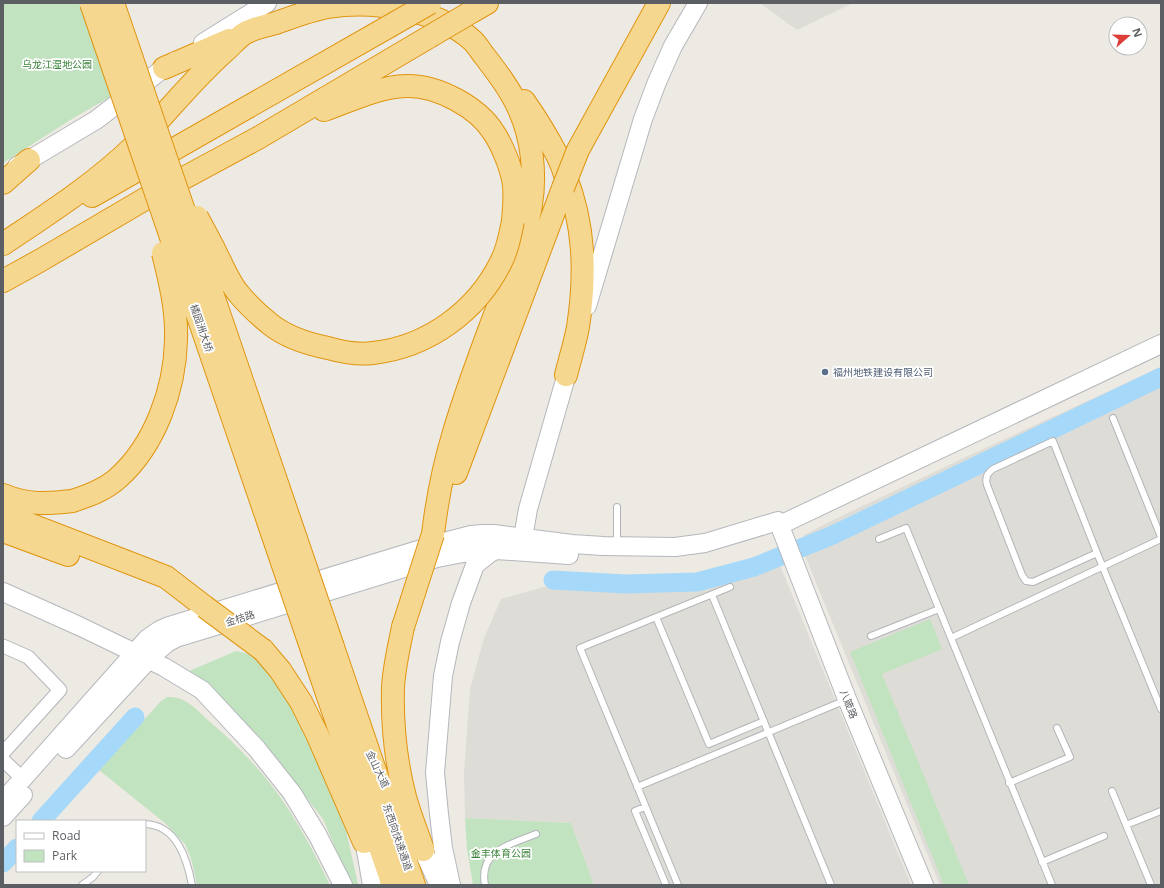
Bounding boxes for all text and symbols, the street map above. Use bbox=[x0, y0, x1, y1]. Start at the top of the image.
north arrow bbox=[1108, 16, 1148, 56]
text: N bbox=[1129, 26, 1146, 39]
park label: 乌龙江湿地公园 bbox=[22, 57, 92, 71]
street label: 橘园洲大桥 bbox=[187, 302, 217, 354]
place label: 福州地铁建设有限公司 bbox=[833, 365, 933, 379]
marker: 福州地铁建设有限公司 bbox=[820, 367, 830, 377]
street label: 金桔路 bbox=[224, 607, 256, 629]
street label: 八箴路 bbox=[837, 687, 861, 721]
street label: 金山大道 bbox=[363, 748, 393, 790]
street label: 东西向快速通道 bbox=[380, 802, 416, 872]
legend bbox=[16, 820, 146, 872]
text: Road bbox=[52, 827, 81, 844]
park label: 金丰体育公园 bbox=[471, 846, 531, 860]
text: Park bbox=[52, 847, 78, 864]

